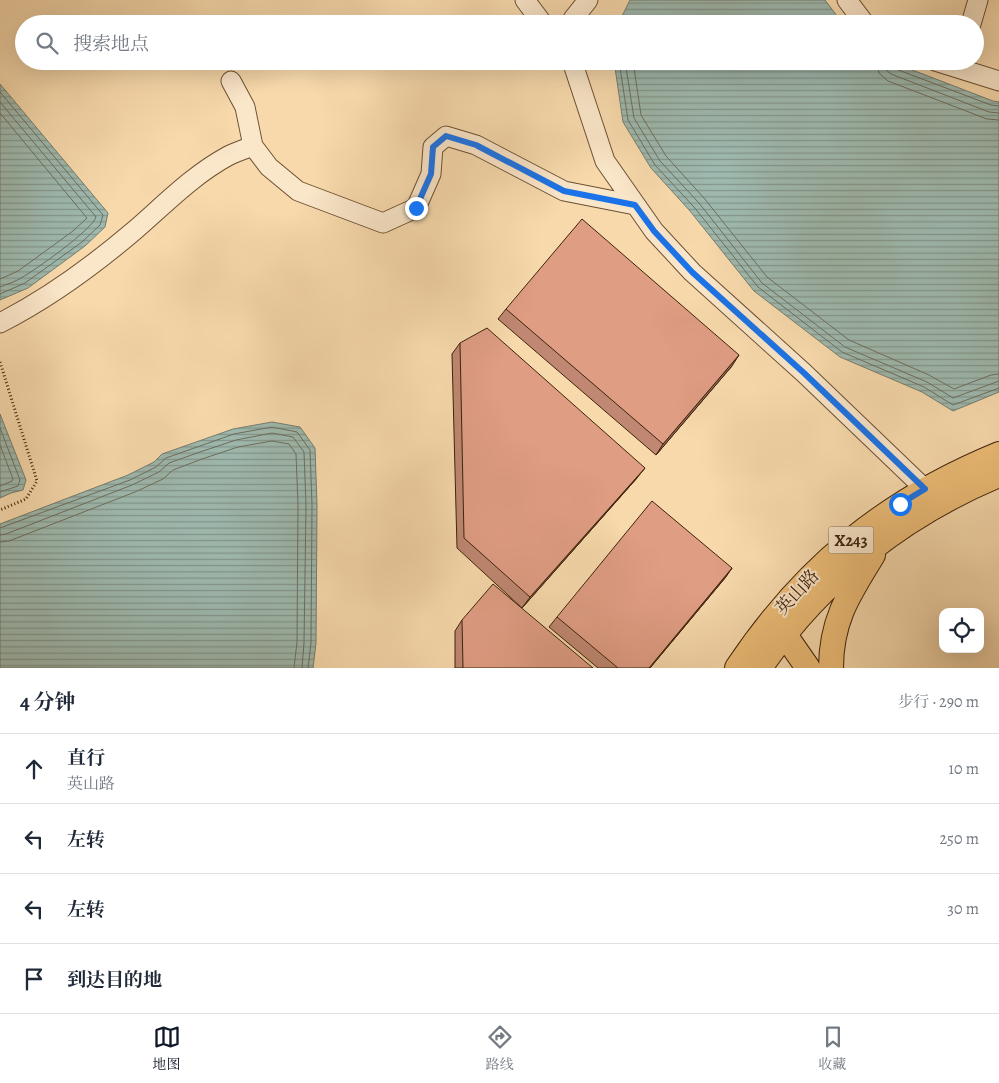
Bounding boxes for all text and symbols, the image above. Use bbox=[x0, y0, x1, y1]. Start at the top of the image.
search box bbox=[15, 15, 984, 70]
icon: search bbox=[33, 29, 61, 57]
text: 搜索地点 bbox=[73, 31, 149, 57]
route end bbox=[405, 197, 428, 220]
route start bbox=[889, 493, 912, 516]
road number: X243 bbox=[828, 526, 874, 554]
street label: 英山路 bbox=[770, 564, 824, 620]
map controls bbox=[939, 608, 984, 653]
button: locate bbox=[939, 608, 984, 653]
text: 4 分钟 bbox=[20, 688, 76, 716]
text: 步行 · 290 m bbox=[898, 691, 979, 713]
text: 直行 bbox=[67, 745, 105, 771]
icon: ahead bbox=[20, 755, 48, 783]
text: 10 m bbox=[949, 758, 979, 780]
text: 英山路 bbox=[67, 773, 115, 795]
icon: left bbox=[20, 825, 48, 853]
text: 左转 bbox=[67, 827, 105, 853]
text: 250 m bbox=[940, 828, 979, 850]
icon: left bbox=[20, 895, 48, 923]
text: 左转 bbox=[67, 897, 105, 923]
text: 30 m bbox=[947, 898, 979, 920]
icon: arrive bbox=[20, 965, 48, 993]
text: 到达目的地 bbox=[67, 967, 162, 993]
tab: 地图 bbox=[153, 1023, 181, 1074]
tab: 路线 bbox=[486, 1023, 514, 1074]
tab: 收藏 bbox=[819, 1023, 847, 1074]

